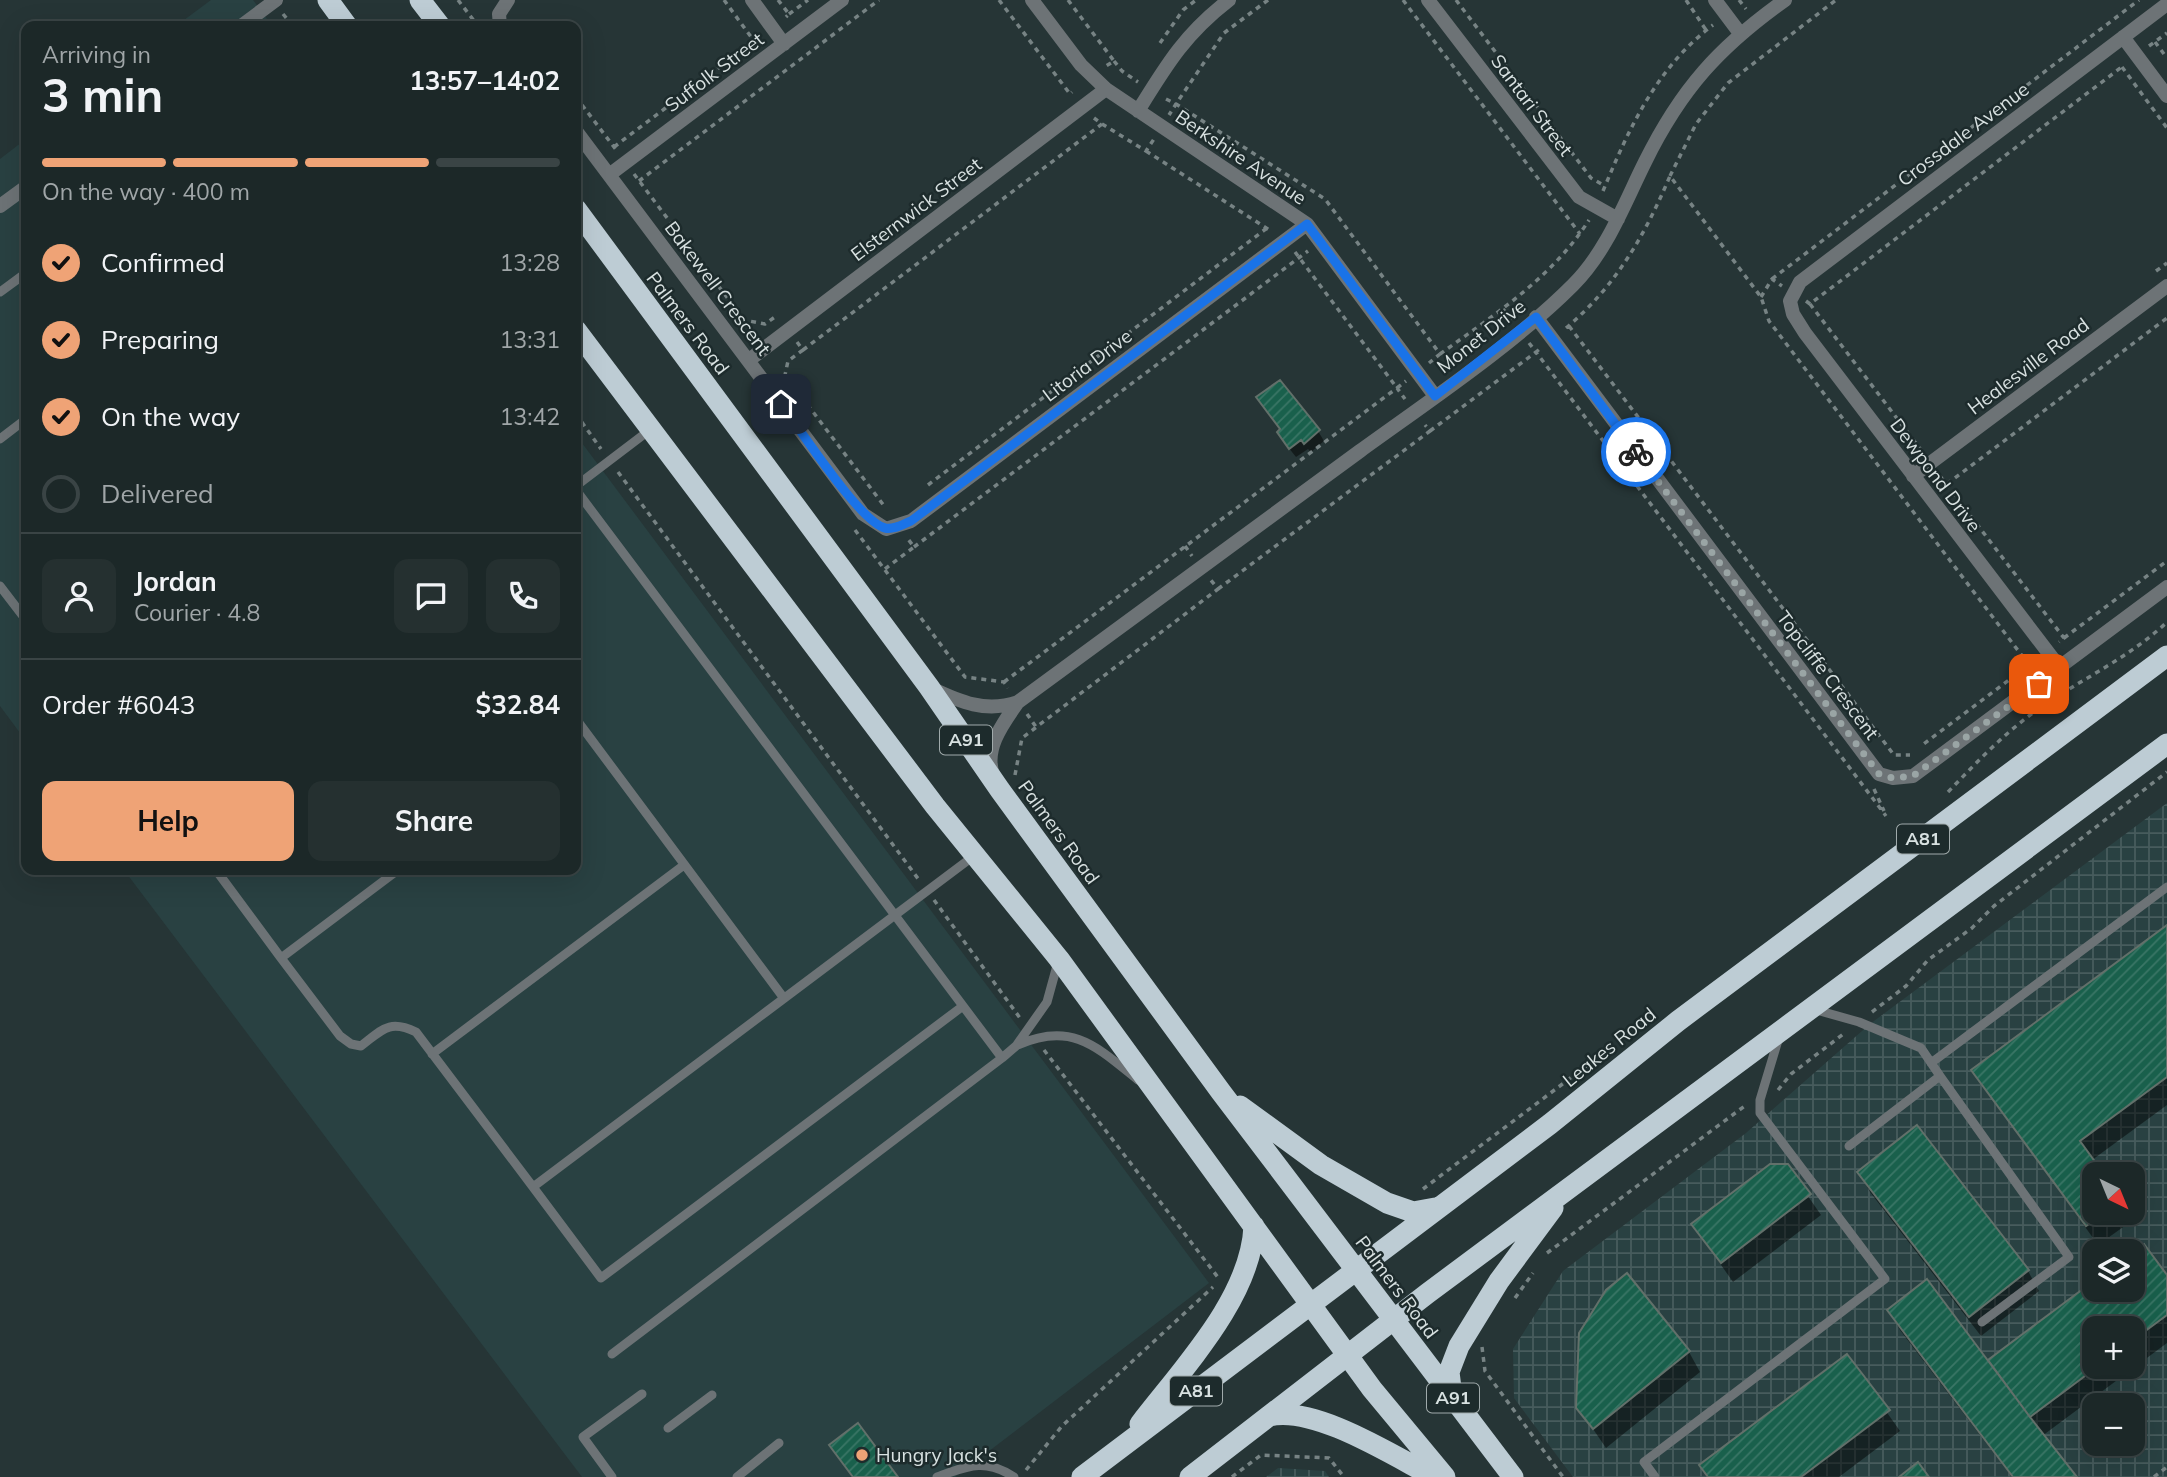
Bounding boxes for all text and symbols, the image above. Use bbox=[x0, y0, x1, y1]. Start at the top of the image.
street label: Suffolk Street bbox=[660, 27, 769, 117]
text: Arriving in bbox=[42, 40, 151, 69]
street label: Santari Street bbox=[1486, 49, 1578, 161]
text: 13:57–14:02 bbox=[409, 64, 560, 97]
text: 3 min bbox=[42, 66, 163, 124]
street label: Crossdale Avenue bbox=[1893, 77, 2033, 191]
street label: Berkshire Avenue bbox=[1171, 104, 1311, 210]
street label: Elsternwick Street bbox=[846, 152, 986, 266]
text: On the way · 400 m bbox=[42, 177, 250, 206]
street label: Bakewell Crescent bbox=[660, 216, 776, 360]
icon: check bbox=[42, 244, 80, 282]
text: Confirmed bbox=[101, 246, 225, 279]
text: 13:28 bbox=[500, 248, 560, 277]
street label: Palmers Road bbox=[642, 267, 734, 379]
street label: Monet Drive bbox=[1432, 294, 1530, 378]
street label: Healesville Road bbox=[1963, 313, 2093, 419]
icon: check bbox=[42, 321, 80, 359]
text: Preparing bbox=[101, 323, 219, 356]
street label: Litoria Drive bbox=[1037, 324, 1137, 406]
text: 13:31 bbox=[500, 325, 560, 354]
pin bbox=[751, 374, 811, 434]
icon: home bbox=[762, 385, 800, 423]
icon: check bbox=[42, 398, 80, 436]
text: On the way bbox=[101, 400, 240, 433]
text: 13:42 bbox=[500, 402, 560, 431]
street label: Dewpond Drive bbox=[1885, 413, 1987, 537]
courier bbox=[1601, 417, 1671, 487]
icon: bike bbox=[1617, 433, 1655, 471]
text: Delivered bbox=[101, 477, 214, 510]
button: person bbox=[42, 559, 116, 633]
button: chat bbox=[394, 559, 468, 633]
button: phone bbox=[486, 559, 560, 633]
text: Jordan bbox=[134, 565, 217, 598]
text: Courier · 4.8 bbox=[134, 598, 260, 627]
street label: Topcliffe Crescent bbox=[1772, 606, 1884, 744]
pin bbox=[2009, 654, 2069, 714]
icon: bag bbox=[2020, 665, 2058, 703]
text: Order #6043 bbox=[42, 688, 195, 721]
text: $32.84 bbox=[476, 688, 560, 721]
road number: A91 bbox=[940, 726, 992, 754]
street label: Palmers Road bbox=[1013, 775, 1105, 889]
button: Help bbox=[42, 781, 294, 861]
button: Share bbox=[308, 781, 560, 861]
road number: A81 bbox=[1897, 824, 1949, 854]
street label: Leakes Road bbox=[1558, 1002, 1660, 1092]
north arrow bbox=[2082, 1162, 2146, 1225]
map controls bbox=[2082, 1162, 2145, 1456]
street label: Palmers Road bbox=[1351, 1231, 1443, 1343]
button: layers bbox=[2082, 1239, 2145, 1302]
button: + bbox=[2082, 1316, 2145, 1379]
road number: A81 bbox=[1170, 1376, 1222, 1406]
road number: A91 bbox=[1427, 1384, 1479, 1413]
button: − bbox=[2082, 1393, 2145, 1456]
place label: Hungry Jack's bbox=[876, 1443, 997, 1467]
marker: Hungry Jack's bbox=[854, 1447, 870, 1463]

